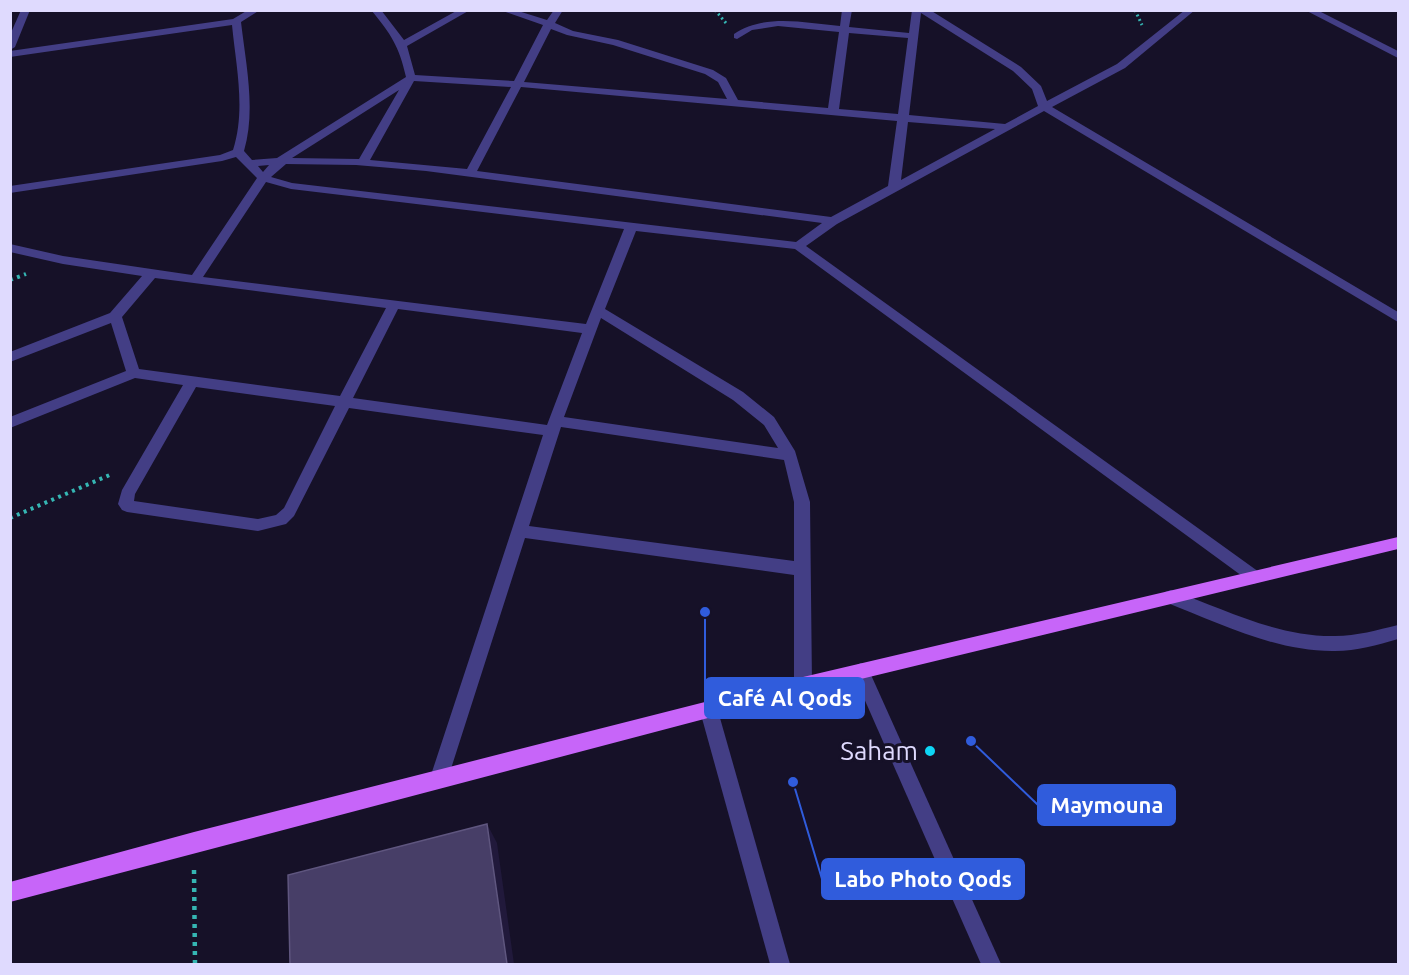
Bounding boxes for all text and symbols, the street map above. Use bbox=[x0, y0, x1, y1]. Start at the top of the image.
callout: Café Al Qods bbox=[705, 678, 864, 718]
text: Café Al Qods bbox=[718, 685, 852, 710]
place label: Saham bbox=[840, 736, 918, 765]
marker: Saham bbox=[923, 744, 937, 758]
callout: Maymouna bbox=[1038, 785, 1175, 825]
text: Maymouna bbox=[1051, 792, 1163, 817]
callout: Labo Photo Qods bbox=[822, 859, 1024, 899]
text: Labo Photo Qods bbox=[834, 866, 1012, 891]

